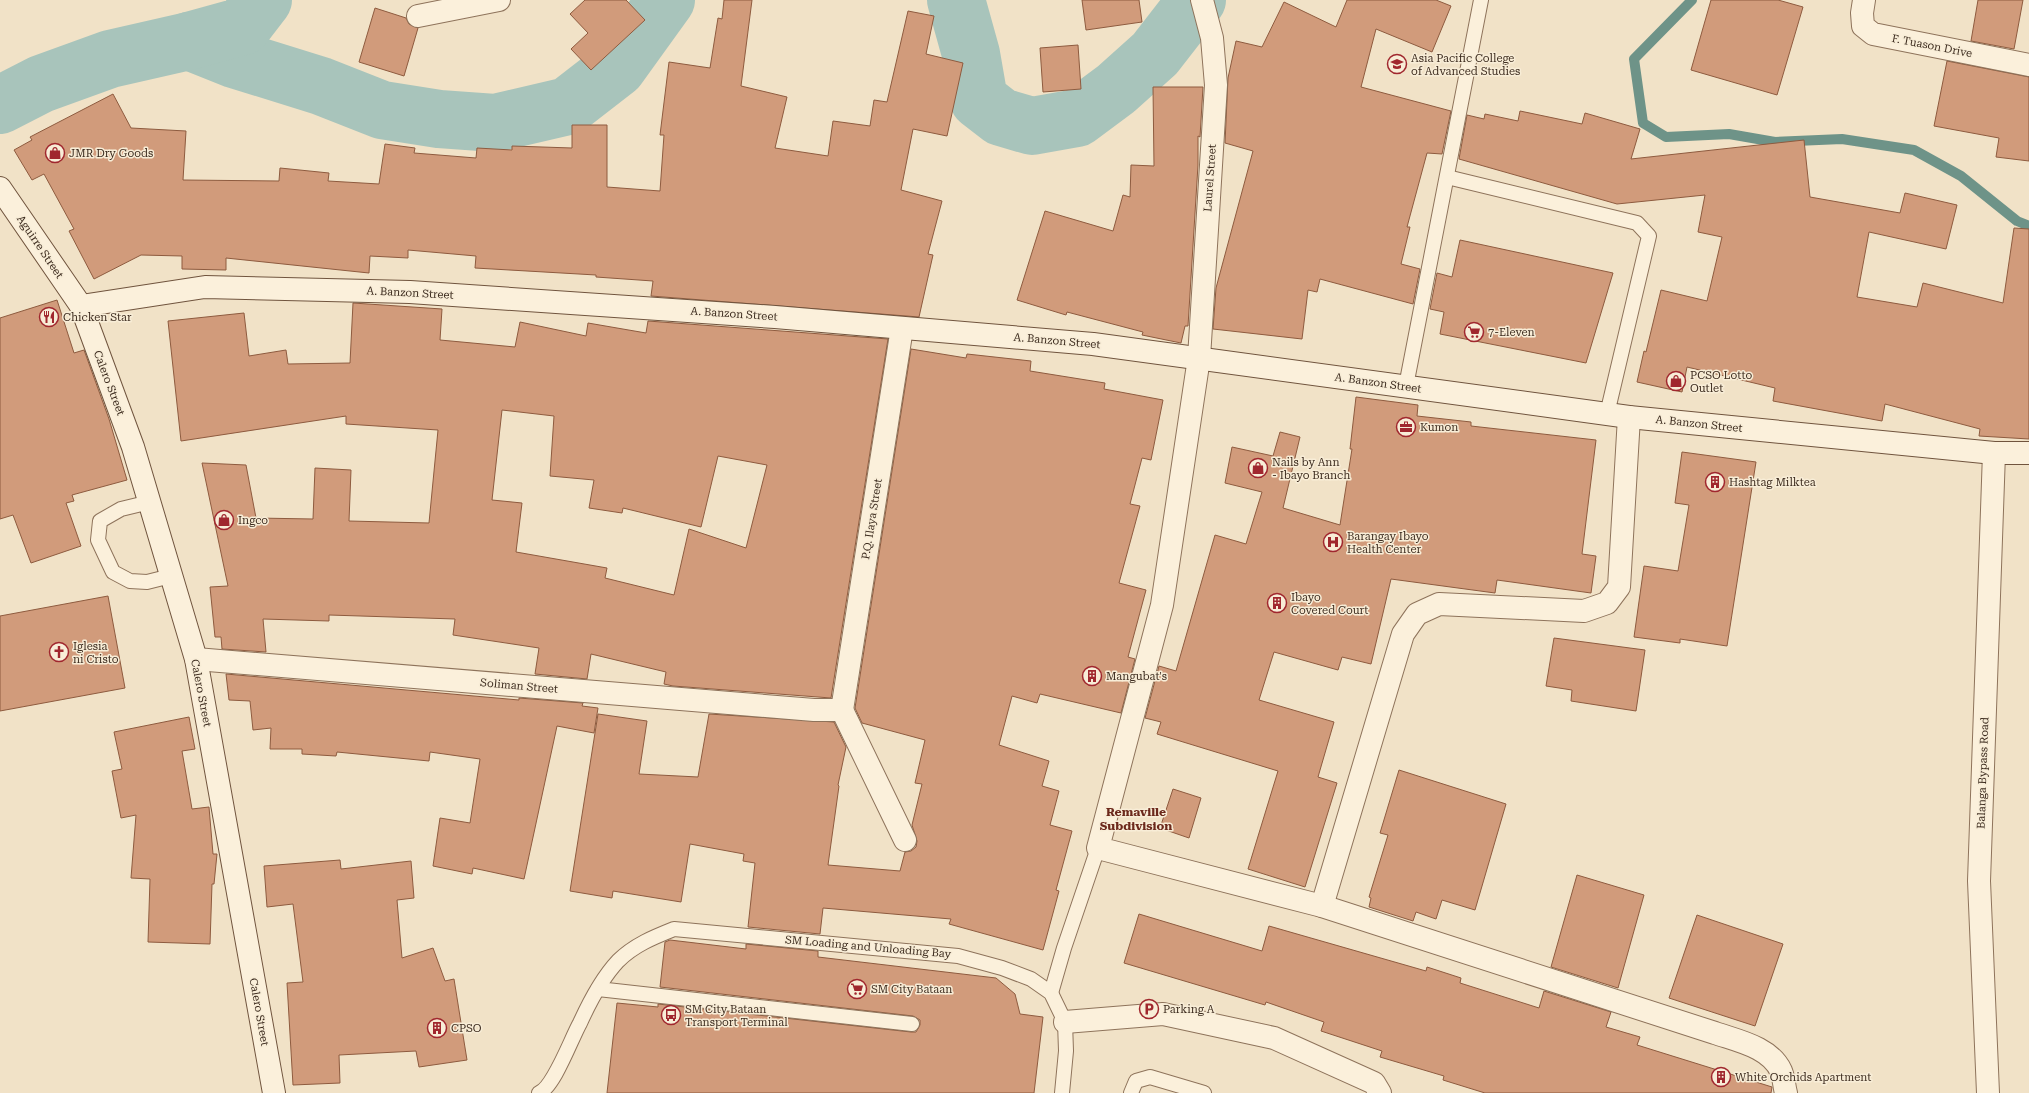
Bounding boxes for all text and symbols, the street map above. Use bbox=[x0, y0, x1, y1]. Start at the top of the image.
street label: F. Tuason Drive bbox=[1891, 32, 1973, 60]
place label: Asia Pacific College of Advanced Studies bbox=[1411, 52, 1520, 78]
school or university icon: Asia Pacific College of Advanced Studies bbox=[1386, 53, 1408, 75]
shop icon: JMR Dry Goods bbox=[44, 142, 66, 164]
street label: Laurel Street bbox=[1201, 144, 1219, 212]
place label: JMR Dry Goods bbox=[69, 147, 153, 160]
street label: Aguirre Street bbox=[14, 213, 66, 281]
street label: A. Banzon Street bbox=[366, 284, 454, 302]
street label: A. Banzon Street bbox=[690, 304, 778, 324]
restaurant icon: Chicken Star bbox=[38, 306, 60, 328]
place label: Chicken Star bbox=[63, 311, 132, 324]
supermarket icon: 7-Eleven bbox=[1463, 321, 1485, 343]
place label: 7-Eleven bbox=[1488, 326, 1535, 339]
street label: A. Banzon Street bbox=[1013, 331, 1101, 351]
street label: Calero Street bbox=[91, 349, 127, 417]
place label: PCSO Lotto Outlet bbox=[1690, 369, 1752, 395]
street label: A. Banzon Street bbox=[1334, 370, 1422, 396]
shop icon: PCSO Lotto Outlet bbox=[1665, 370, 1687, 392]
street label: A. Banzon Street bbox=[1655, 413, 1743, 435]
office icon: Kumon bbox=[1395, 416, 1417, 438]
place label: Kumon bbox=[1420, 421, 1458, 434]
place label: Nails by Ann - Ibayo Branch bbox=[1272, 456, 1350, 482]
shop icon: Nails by Ann - Ibayo Branch bbox=[1247, 457, 1269, 479]
building icon: Hashtag Milktea bbox=[1704, 471, 1726, 493]
place label: Hashtag Milktea bbox=[1729, 476, 1816, 489]
street label: P.Q. Ilaya Street bbox=[859, 478, 885, 560]
shop icon: Ingco bbox=[213, 509, 235, 531]
place label: Ingco bbox=[238, 514, 268, 527]
place label: Barangay Ibayo Health Center bbox=[1347, 530, 1429, 556]
hospital icon: Barangay Ibayo Health Center bbox=[1322, 531, 1344, 553]
place label: Ibayo Covered Court bbox=[1291, 591, 1368, 617]
building icon: Ibayo Covered Court bbox=[1266, 592, 1288, 614]
place label: Iglesia ni Cristo bbox=[73, 640, 119, 666]
church icon: Iglesia ni Cristo bbox=[48, 641, 70, 663]
street label: Calero Street bbox=[188, 658, 214, 728]
building icon: Mangubat's bbox=[1081, 665, 1103, 687]
place label: Mangubat's bbox=[1106, 670, 1167, 683]
street label: Soliman Street bbox=[480, 676, 558, 696]
street label: Balanga Bypass Road bbox=[1975, 717, 1991, 829]
district label: Remaville Subdivision bbox=[1100, 805, 1172, 833]
street label: SM Loading and Unloading Bay bbox=[784, 933, 952, 961]
street label: Calero Street bbox=[247, 977, 271, 1047]
supermarket icon: SM City Bataan bbox=[846, 978, 868, 1000]
place label: SM City Bataan bbox=[871, 983, 952, 996]
parking icon: Parking A bbox=[1138, 998, 1160, 1020]
place label: SM City Bataan Transport Terminal bbox=[685, 1003, 788, 1029]
place label: Parking A bbox=[1163, 1003, 1215, 1016]
bus stop icon: SM City Bataan Transport Terminal bbox=[660, 1004, 682, 1026]
building icon: CPSO bbox=[426, 1017, 448, 1039]
place label: CPSO bbox=[451, 1022, 482, 1035]
building icon: White Orchids Apartment bbox=[1710, 1066, 1732, 1088]
place label: White Orchids Apartment bbox=[1735, 1071, 1871, 1084]

